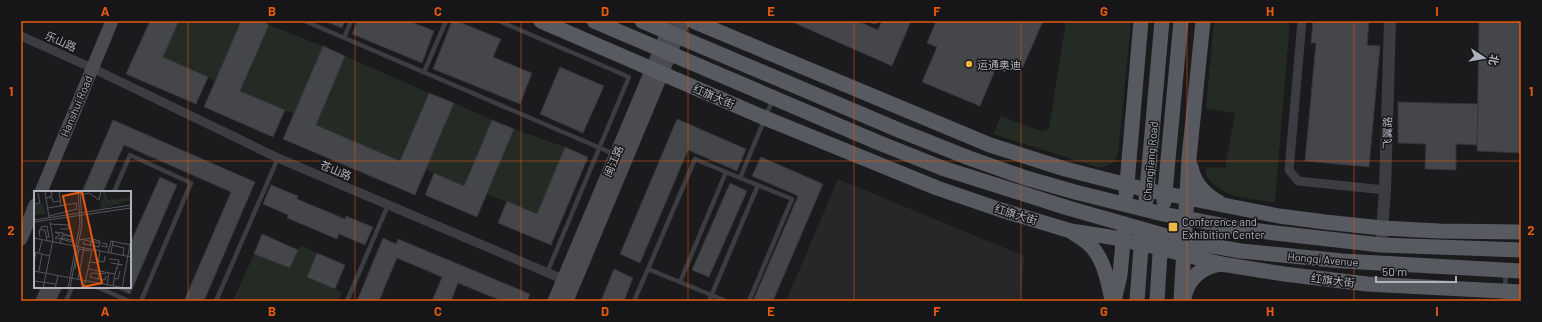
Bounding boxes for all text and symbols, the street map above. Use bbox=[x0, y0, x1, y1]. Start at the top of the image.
text: A bbox=[101, 3, 110, 19]
text: B bbox=[268, 3, 276, 19]
text: C bbox=[434, 3, 442, 19]
text: D bbox=[601, 3, 609, 19]
text: E bbox=[767, 3, 775, 19]
text: F bbox=[933, 3, 941, 19]
text: G bbox=[1100, 3, 1108, 19]
text: H bbox=[1266, 3, 1274, 19]
text: I bbox=[1435, 3, 1439, 19]
street label: 乐山路 bbox=[43, 28, 79, 54]
north arrow bbox=[1464, 38, 1504, 78]
text: 北 bbox=[1487, 53, 1502, 67]
place label: 运通奥迪 bbox=[977, 58, 1021, 71]
marker: 运通奥迪 bbox=[964, 59, 974, 69]
street label: Hanshui Road bbox=[57, 73, 95, 139]
street label: 红旗大街 bbox=[691, 81, 737, 111]
text: 1 bbox=[9, 83, 13, 99]
text: 1 bbox=[1529, 83, 1533, 99]
street label: 飞翼路 bbox=[1380, 116, 1394, 150]
street label: Changjiang Road bbox=[1140, 121, 1160, 201]
street label: 闽江路 bbox=[601, 143, 625, 179]
street label: 苍山路 bbox=[318, 158, 354, 182]
inset map bbox=[34, 191, 131, 288]
street label: 红旗大街 bbox=[993, 201, 1039, 227]
place label: Conference and Exhibition Center bbox=[1182, 215, 1265, 241]
marker: Conference and Exhibition Center bbox=[1167, 221, 1179, 233]
text: 2 bbox=[7, 222, 15, 238]
text: 2 bbox=[1527, 222, 1535, 238]
street label: Hongqi Avenue bbox=[1287, 249, 1359, 269]
scale bar bbox=[1376, 258, 1456, 284]
text: 50 m bbox=[1382, 264, 1407, 278]
street label: 红旗大街 bbox=[1310, 271, 1356, 289]
text: A bbox=[101, 303, 110, 319]
text: B bbox=[268, 303, 276, 319]
text: C bbox=[434, 303, 442, 319]
text: D bbox=[601, 303, 609, 319]
text: E bbox=[767, 303, 775, 319]
text: F bbox=[933, 303, 941, 319]
text: G bbox=[1100, 303, 1108, 319]
text: H bbox=[1266, 303, 1274, 319]
text: I bbox=[1435, 303, 1439, 319]

